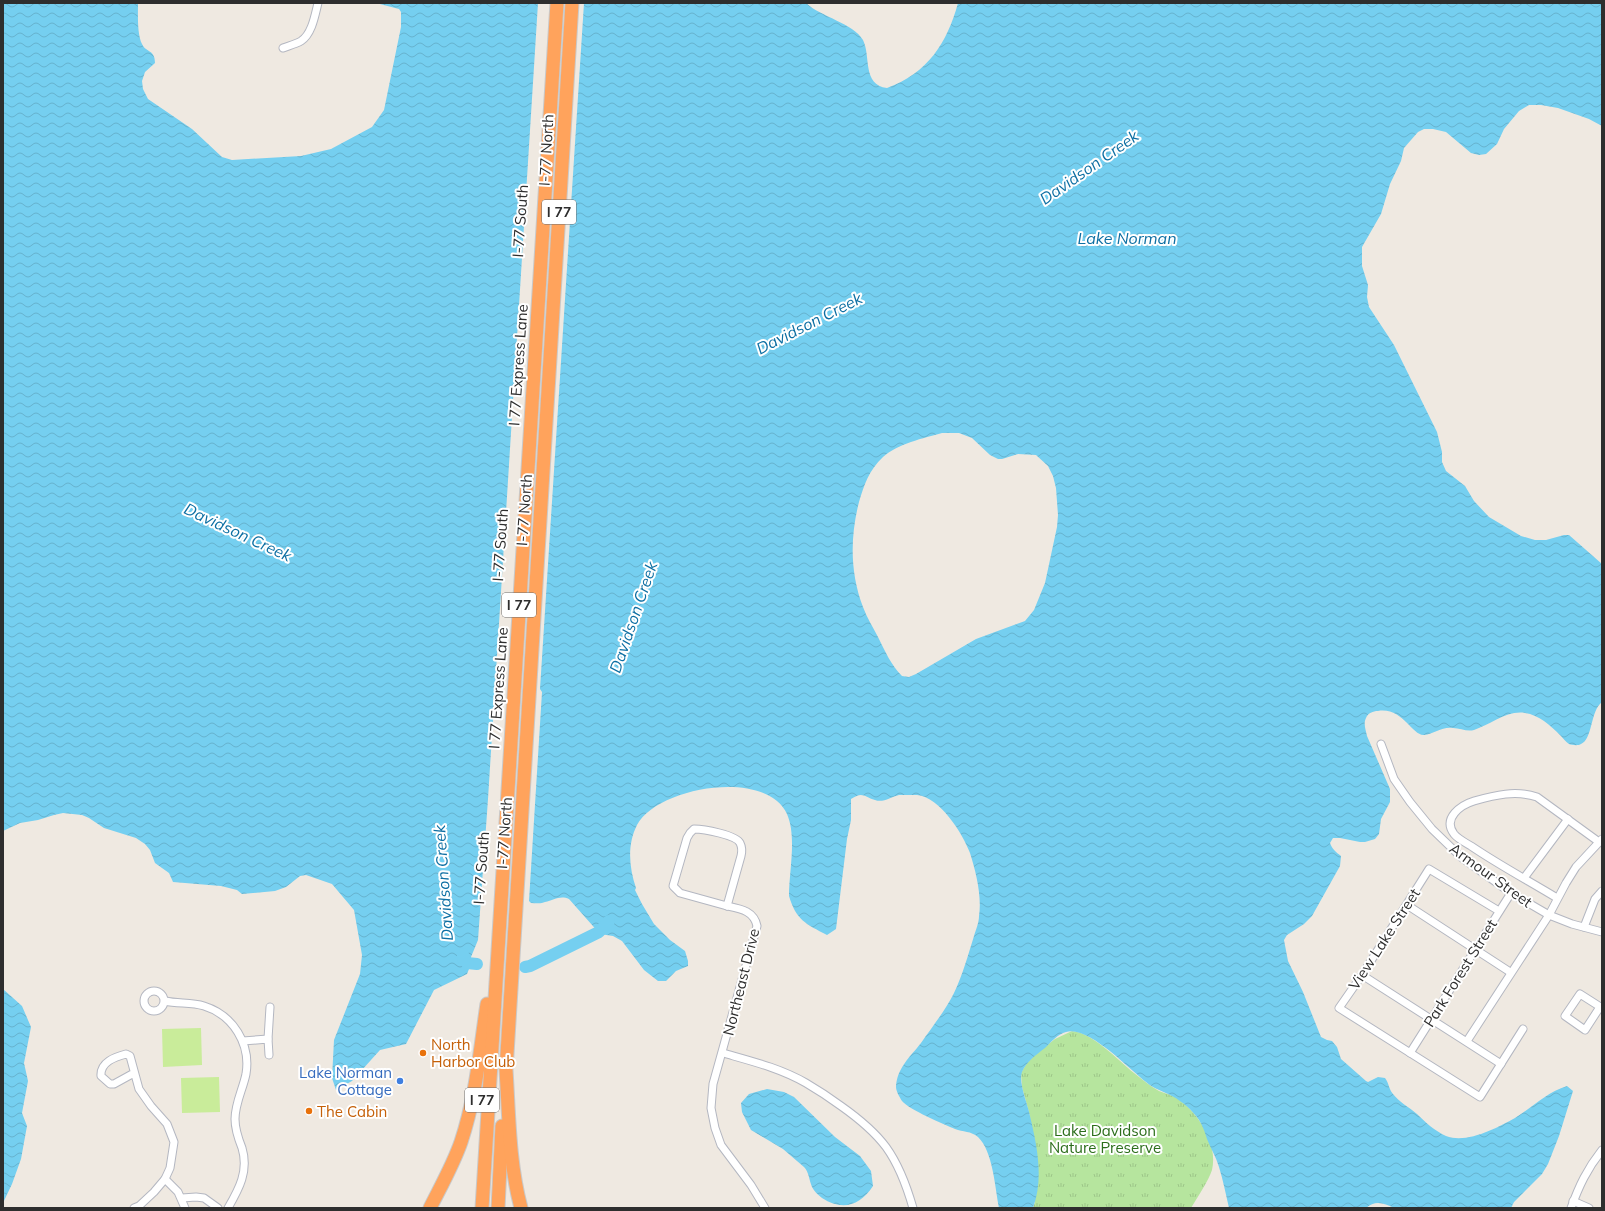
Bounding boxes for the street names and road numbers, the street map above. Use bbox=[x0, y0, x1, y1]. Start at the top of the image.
street label: I-77 North bbox=[535, 114, 557, 186]
street label: I-77 South bbox=[508, 184, 532, 258]
road number: I 77 bbox=[542, 200, 576, 224]
street label: I 77 Express Lane bbox=[504, 303, 532, 427]
street label: I-77 North bbox=[512, 473, 536, 547]
street label: I-77 South bbox=[488, 508, 512, 582]
road number: I 77 bbox=[502, 593, 536, 617]
street label: I 77 Express Lane bbox=[484, 626, 512, 750]
street label: I-77 North bbox=[492, 796, 516, 870]
street label: I-77 South bbox=[469, 831, 493, 905]
street label: Armour Street bbox=[1446, 839, 1536, 911]
street label: View Lake Street bbox=[1344, 885, 1424, 993]
street label: Park Forest Street bbox=[1419, 916, 1501, 1030]
street label: Northeast Drive bbox=[719, 927, 763, 1037]
road number: I 77 bbox=[465, 1088, 499, 1112]

